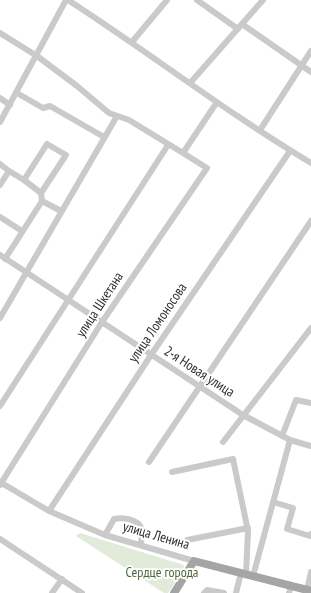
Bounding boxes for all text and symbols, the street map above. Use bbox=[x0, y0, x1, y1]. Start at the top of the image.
street label: улица Шкетана bbox=[73, 269, 127, 341]
street label: улица Ломоносова bbox=[125, 280, 191, 366]
street label: 2-я Новая улица bbox=[161, 343, 237, 401]
street label: улица Ленина bbox=[121, 518, 191, 554]
park label: Сердце города bbox=[126, 565, 198, 581]

